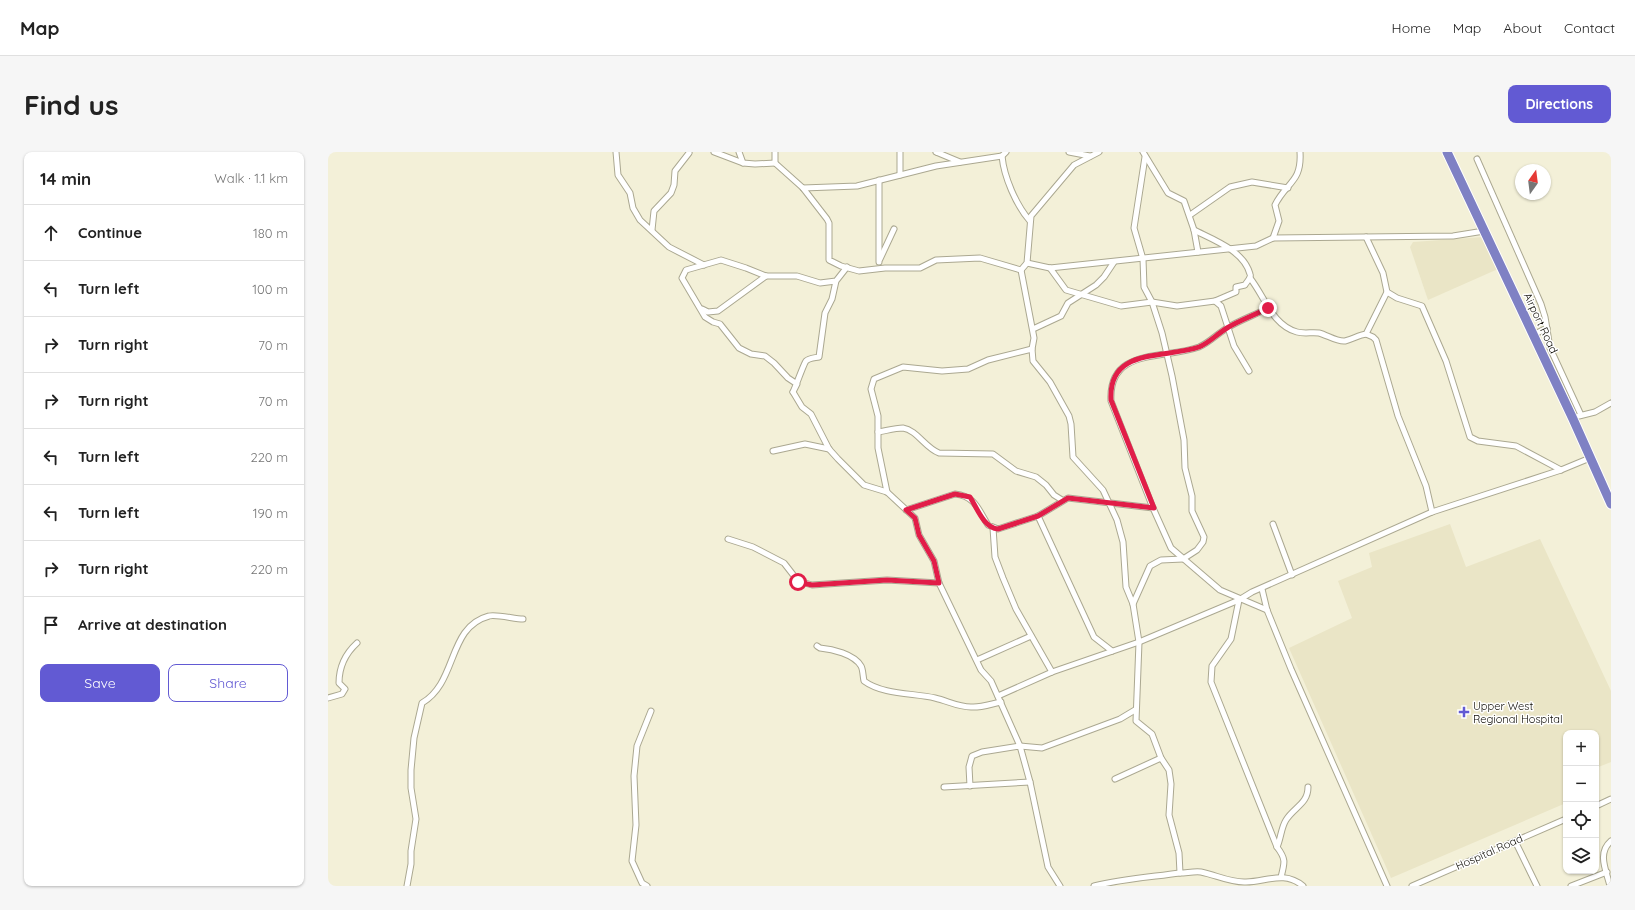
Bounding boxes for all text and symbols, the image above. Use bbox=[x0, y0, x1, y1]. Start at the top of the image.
text: Map bbox=[20, 16, 59, 40]
text: Home bbox=[1392, 19, 1431, 37]
text: Map bbox=[1453, 19, 1481, 37]
text: About bbox=[1503, 19, 1542, 37]
text: Contact bbox=[1564, 19, 1615, 37]
button: Directions bbox=[1508, 85, 1611, 123]
text: Find us bbox=[24, 87, 118, 122]
north arrow bbox=[1515, 164, 1551, 200]
text: 14 min bbox=[40, 168, 91, 189]
text: Walk · 1.1 km bbox=[214, 170, 288, 186]
icon: ahead bbox=[40, 222, 62, 244]
text: Continue bbox=[78, 223, 142, 242]
text: 180 m bbox=[253, 225, 288, 241]
icon: left bbox=[40, 278, 62, 300]
text: Turn left bbox=[78, 279, 140, 298]
text: 100 m bbox=[252, 281, 288, 297]
street label: Airport Road bbox=[1521, 290, 1561, 356]
route end bbox=[1259, 299, 1277, 317]
icon: right bbox=[40, 334, 62, 356]
text: Turn right bbox=[78, 335, 149, 354]
text: 70 m bbox=[258, 337, 288, 353]
icon: right bbox=[40, 390, 62, 412]
text: Turn right bbox=[78, 391, 149, 410]
text: 70 m bbox=[258, 393, 288, 409]
icon: left bbox=[40, 446, 62, 468]
text: Turn left bbox=[78, 447, 140, 466]
text: 220 m bbox=[250, 449, 288, 465]
icon: left bbox=[40, 502, 62, 524]
text: Turn left bbox=[78, 503, 140, 522]
text: 190 m bbox=[253, 505, 288, 521]
icon: right bbox=[40, 558, 62, 580]
text: Turn right bbox=[78, 559, 149, 578]
text: 220 m bbox=[250, 561, 288, 577]
route start bbox=[789, 573, 807, 591]
icon: arrive bbox=[40, 614, 62, 636]
text: Arrive at destination bbox=[78, 615, 227, 634]
button: Save bbox=[40, 664, 160, 702]
button: Share bbox=[168, 664, 288, 702]
place label: Upper West Regional Hospital bbox=[1473, 699, 1563, 726]
marker: Upper West Regional Hospital bbox=[1458, 706, 1470, 718]
map controls bbox=[1563, 730, 1599, 874]
button: + bbox=[1563, 730, 1599, 766]
button: − bbox=[1563, 766, 1599, 802]
button: locate bbox=[1563, 802, 1599, 838]
street label: Hospital Road bbox=[1453, 831, 1525, 873]
button: layers bbox=[1563, 838, 1599, 874]

